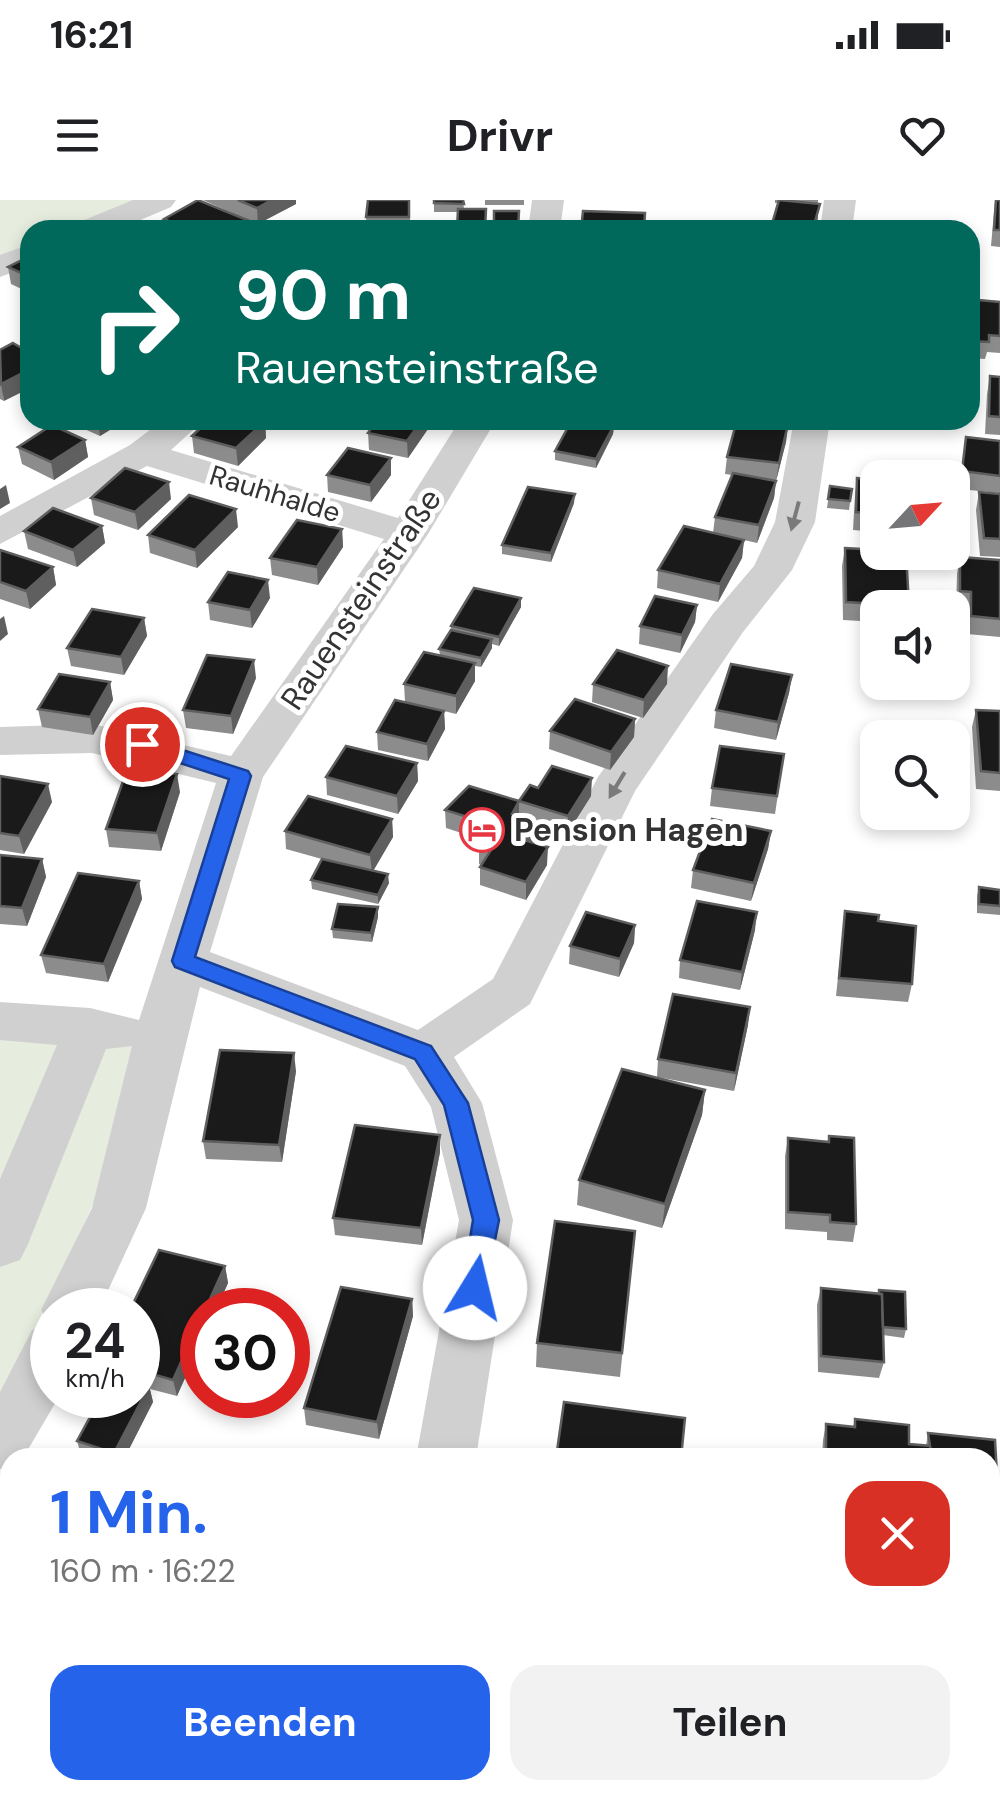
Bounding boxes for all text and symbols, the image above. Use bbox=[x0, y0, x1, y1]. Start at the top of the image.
text: 16:21 bbox=[50, 10, 133, 60]
text: Drivr bbox=[447, 106, 553, 165]
icon: menu bbox=[50, 108, 105, 163]
icon: heart bbox=[895, 108, 950, 163]
text: 90 m bbox=[235, 250, 411, 341]
icon: right bbox=[70, 260, 200, 390]
text: Rauensteinstraße bbox=[235, 338, 599, 397]
street label: Rauhhalde bbox=[205, 457, 345, 531]
north arrow bbox=[860, 460, 970, 570]
map controls bbox=[860, 460, 970, 830]
street label: Rauensteinstraße bbox=[271, 480, 451, 718]
one-way arrow bbox=[786, 501, 802, 532]
button: sound bbox=[860, 590, 970, 700]
pin bbox=[100, 702, 185, 787]
icon: arrive bbox=[115, 717, 170, 772]
button: search bbox=[860, 720, 970, 830]
one-way arrow bbox=[608, 772, 627, 799]
hotel icon: Pension Hagen bbox=[459, 807, 505, 853]
place label: Pension Hagen bbox=[514, 809, 743, 851]
position arrow bbox=[423, 1236, 527, 1340]
speed limit sign: 30 bbox=[180, 1288, 310, 1418]
text: 24 bbox=[65, 1308, 126, 1374]
text: km/h bbox=[65, 1362, 125, 1395]
text: 1 Min. bbox=[50, 1473, 208, 1552]
button: close bbox=[845, 1481, 950, 1586]
text: 160 m · 16:22 bbox=[50, 1550, 236, 1592]
button: Beenden bbox=[50, 1665, 490, 1780]
button: Teilen bbox=[510, 1665, 950, 1780]

